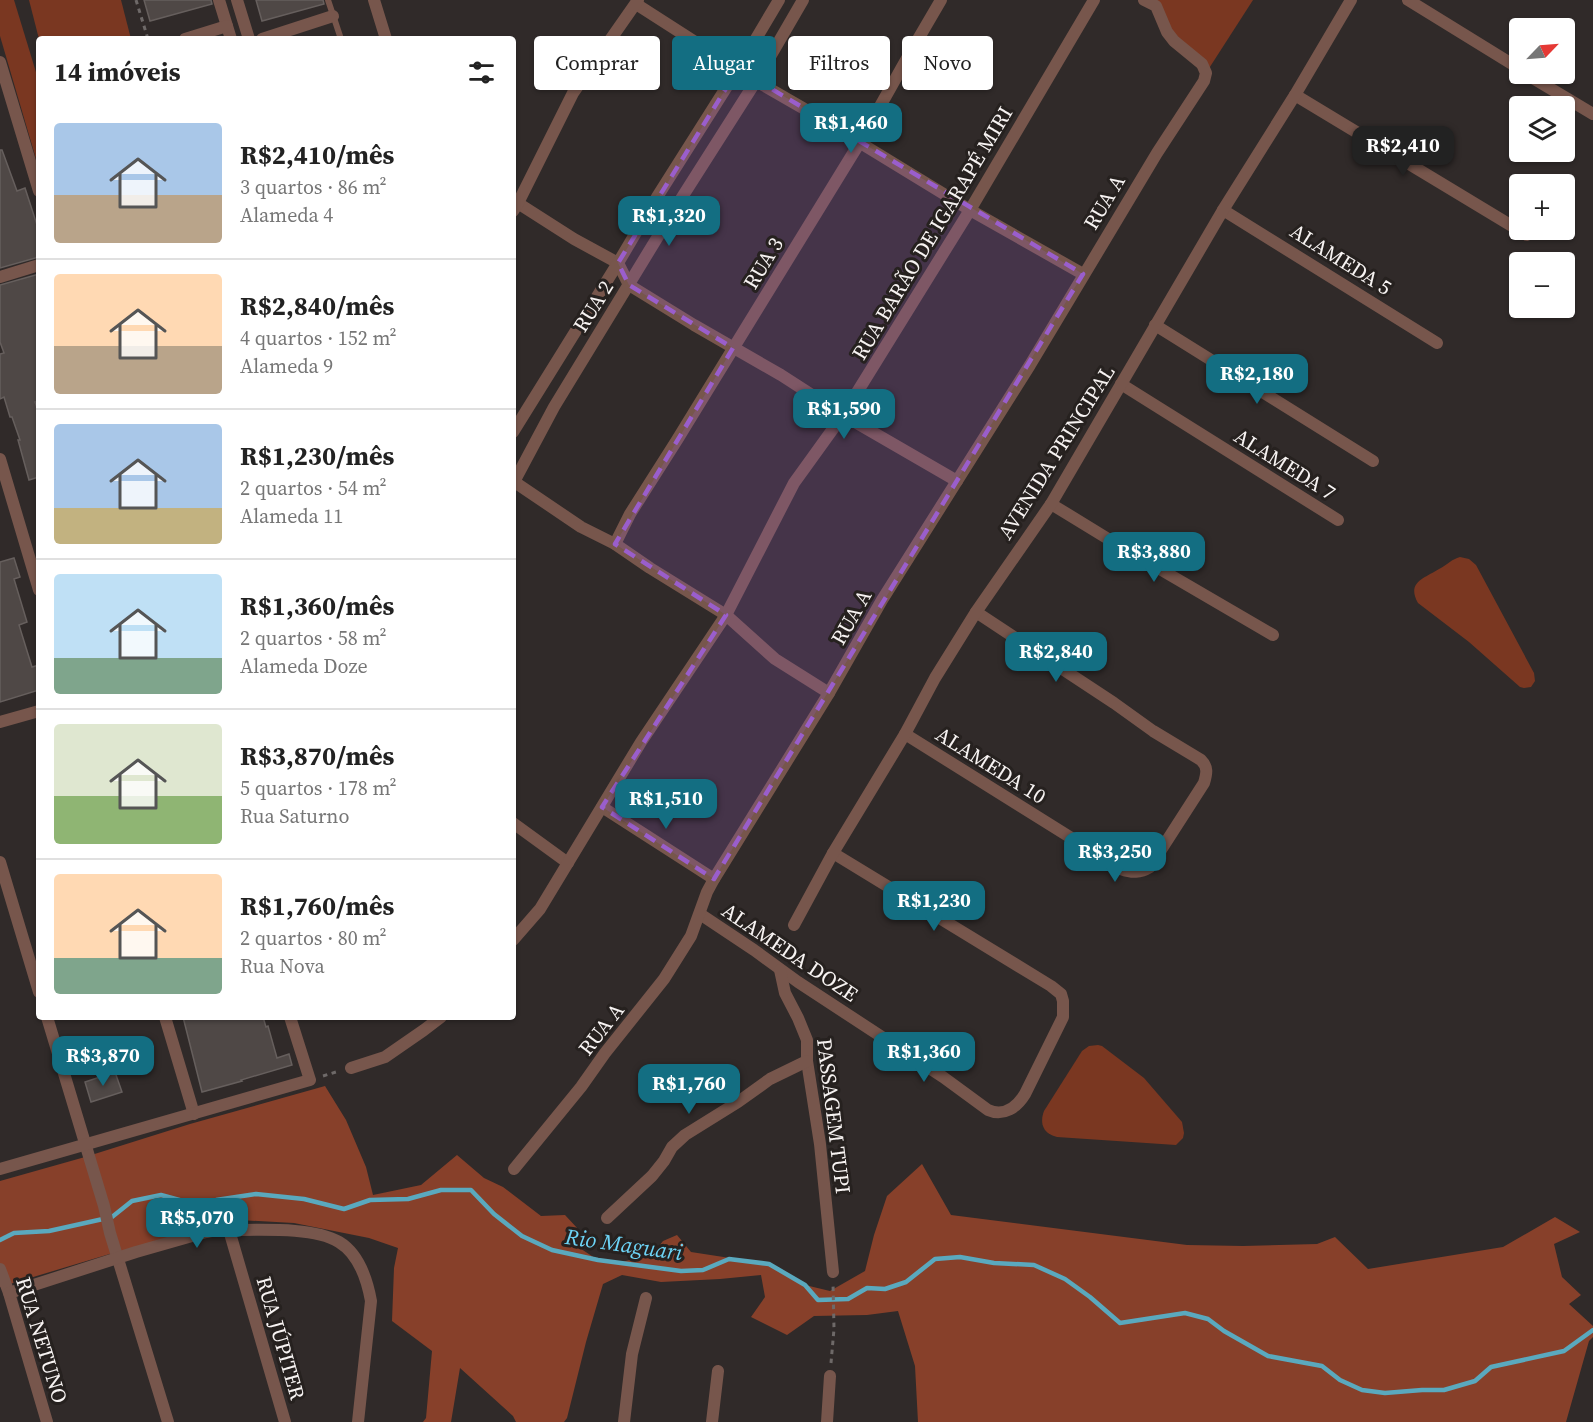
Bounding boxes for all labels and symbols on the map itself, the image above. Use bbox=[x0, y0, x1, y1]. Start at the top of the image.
north arrow bbox=[1509, 18, 1575, 84]
street label: RUA BARÃO DE IGARAPÉ MIRI bbox=[845, 101, 1019, 365]
pin: R$1,460 bbox=[796, 103, 906, 154]
pin: R$2,410 bbox=[1348, 126, 1458, 177]
street label: RUA A bbox=[1076, 169, 1132, 235]
pin: R$1,320 bbox=[614, 196, 724, 247]
street label: ALAMEDA 5 bbox=[1285, 216, 1397, 302]
street label: RUA 3 bbox=[736, 232, 790, 294]
street label: RUA 2 bbox=[566, 275, 620, 337]
pin: R$2,180 bbox=[1202, 354, 1312, 405]
street label: AVENIDA PRINCIPAL bbox=[991, 359, 1121, 545]
pin: R$1,590 bbox=[789, 389, 899, 440]
street label: ALAMEDA 7 bbox=[1229, 421, 1341, 507]
pin: R$3,880 bbox=[1099, 532, 1209, 583]
street label: RUA A bbox=[824, 584, 878, 650]
pin: R$2,840 bbox=[1001, 632, 1111, 683]
street label: ALAMEDA 10 bbox=[930, 720, 1052, 810]
pin: R$1,510 bbox=[611, 779, 721, 830]
pin: R$3,250 bbox=[1060, 832, 1170, 883]
pin: R$1,230 bbox=[879, 881, 989, 932]
street label: ALAMEDA DOZE bbox=[716, 896, 864, 1008]
street label: RUA A bbox=[571, 997, 631, 1061]
pin: R$1,360 bbox=[869, 1032, 979, 1083]
pin: R$3,870 bbox=[48, 1036, 158, 1087]
street label: PASSAGEM TUPI bbox=[810, 1037, 858, 1195]
pin: R$1,760 bbox=[634, 1064, 744, 1115]
pin: R$5,070 bbox=[142, 1198, 252, 1249]
water label: Rio Maguari bbox=[562, 1221, 685, 1267]
street label: RUA NETUNO bbox=[9, 1273, 75, 1407]
street label: RUA JÚPITER bbox=[250, 1273, 313, 1403]

